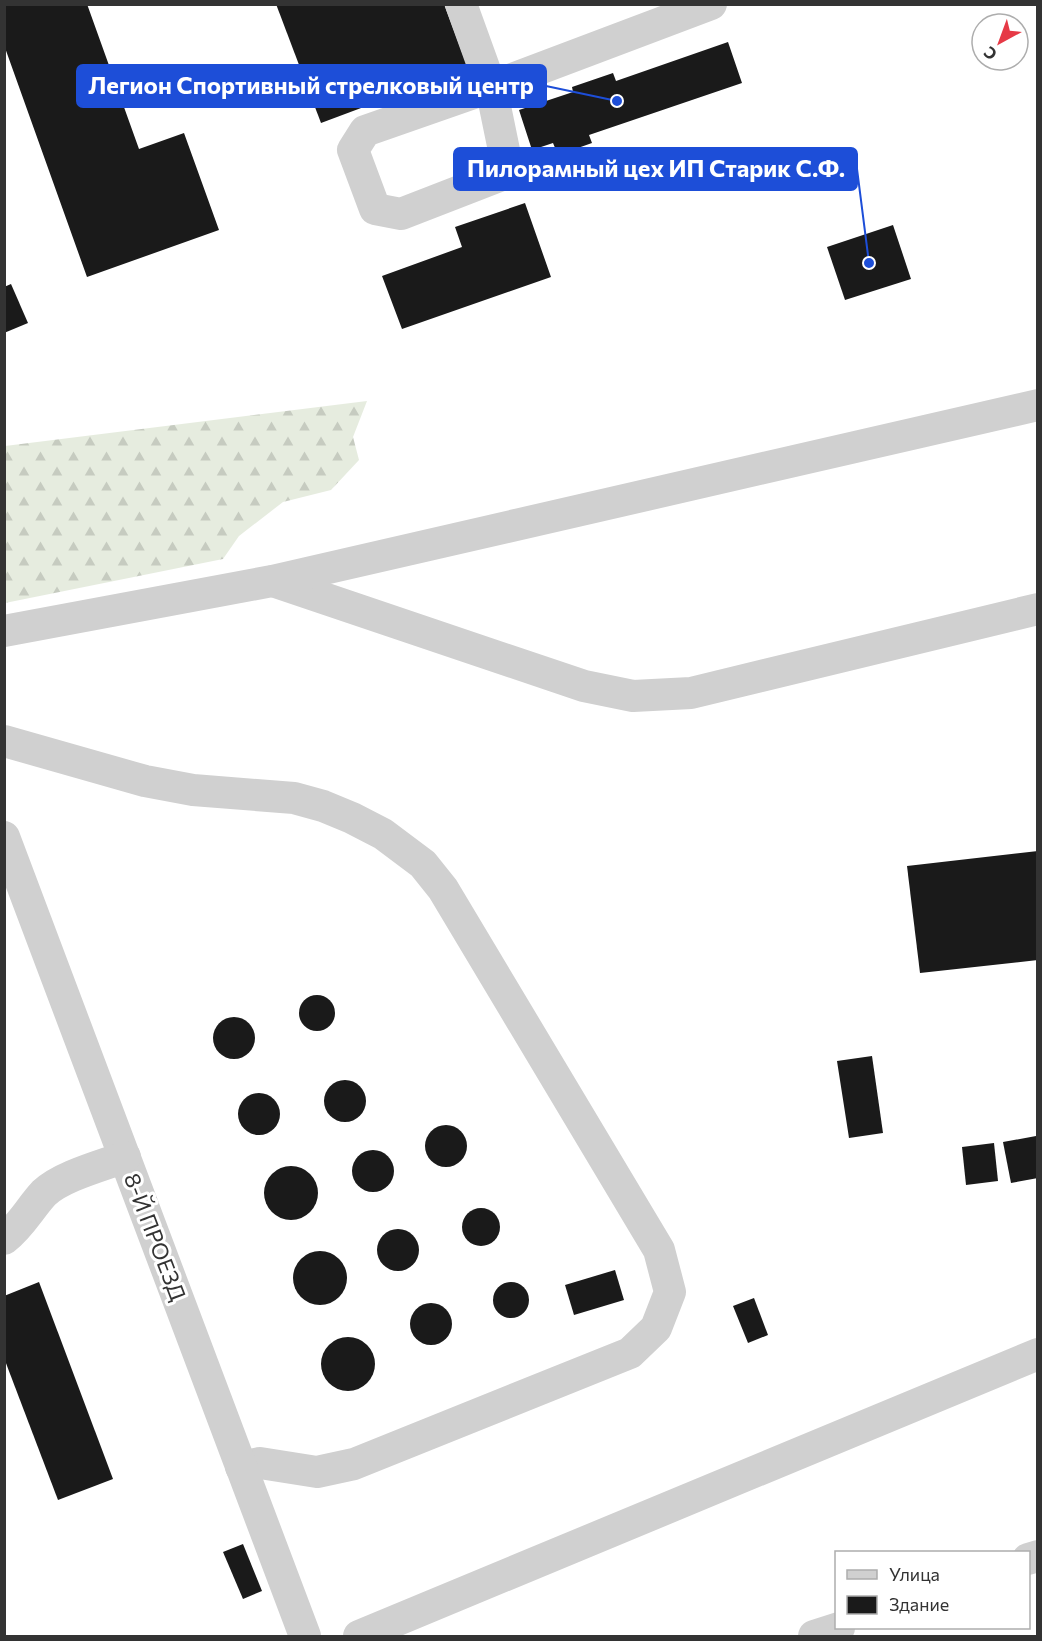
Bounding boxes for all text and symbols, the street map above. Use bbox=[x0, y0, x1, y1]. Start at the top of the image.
north arrow bbox=[970, 12, 1030, 72]
text: С bbox=[979, 43, 1000, 64]
callout: Легион Спортивный стрелковый центр bbox=[77, 65, 546, 107]
text: Легион Спортивный стрелковый центр bbox=[88, 70, 534, 99]
callout: Пилорамный цех ИП Старик С.Ф. bbox=[454, 148, 857, 190]
text: Пилорамный цех ИП Старик С.Ф. bbox=[467, 153, 845, 182]
street label: 8-Й ПРОЕЗД bbox=[119, 1169, 192, 1304]
legend bbox=[835, 1551, 1030, 1629]
text: Улица bbox=[889, 1563, 940, 1585]
text: Здание bbox=[889, 1593, 949, 1615]

